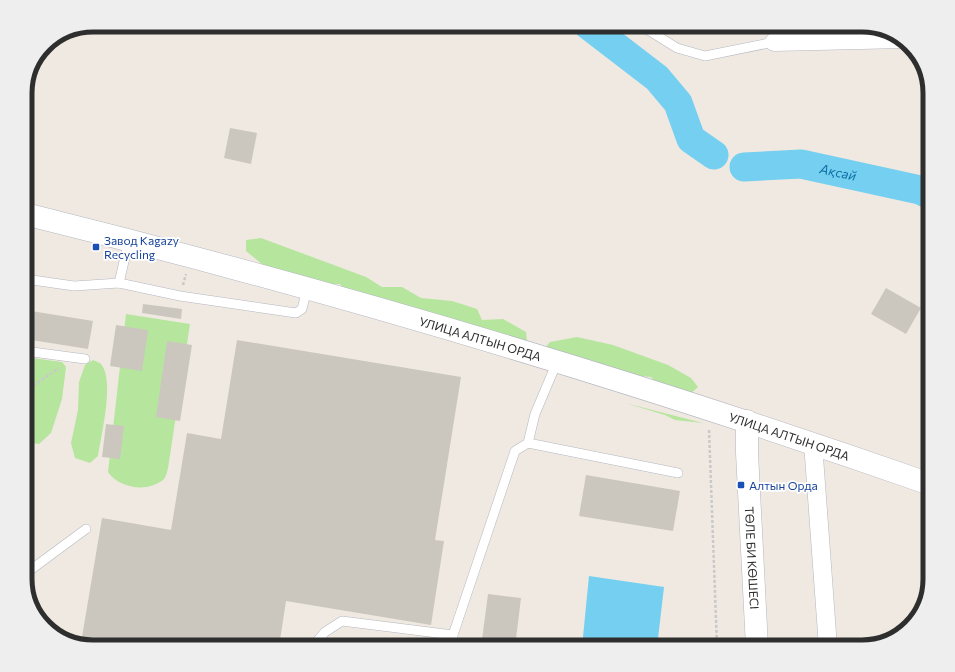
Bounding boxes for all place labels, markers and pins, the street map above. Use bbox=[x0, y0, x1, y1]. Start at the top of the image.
place label: Завод Kagazy Recycling bbox=[104, 233, 179, 261]
marker: Завод Kagazy Recycling bbox=[91, 242, 101, 252]
place label: Алтын Орда bbox=[749, 478, 818, 492]
marker: Алтын Орда bbox=[736, 480, 746, 490]

